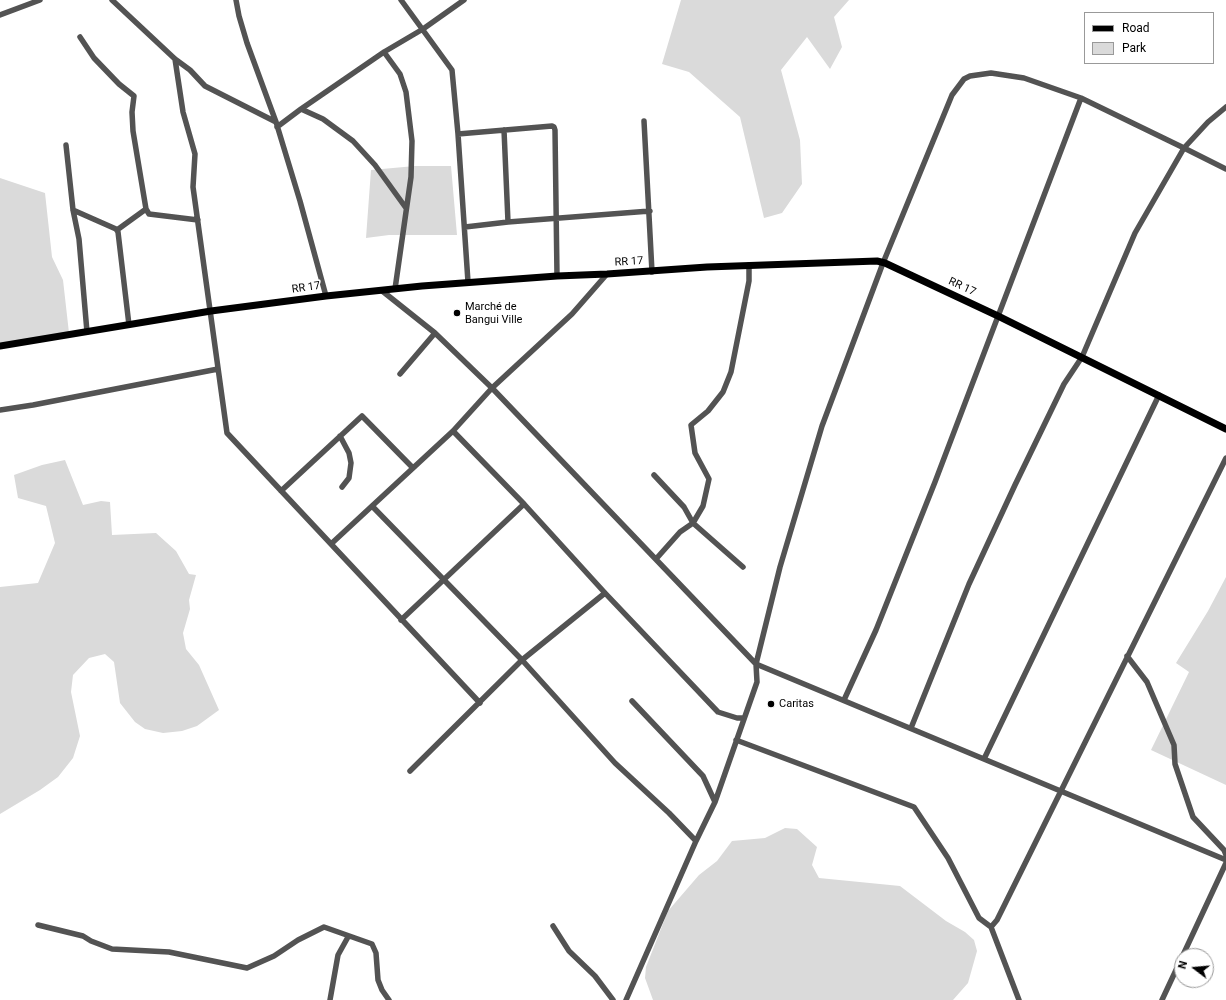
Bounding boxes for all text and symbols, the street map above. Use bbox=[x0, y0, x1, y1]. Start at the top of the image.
legend bbox=[1084, 12, 1214, 64]
text: Road bbox=[1122, 21, 1150, 35]
text: Park bbox=[1122, 41, 1146, 55]
street label: RR 17 bbox=[614, 255, 644, 269]
street label: RR 17 bbox=[946, 275, 978, 299]
street label: RR 17 bbox=[291, 279, 321, 297]
place label: Marché de Bangui Ville bbox=[465, 300, 522, 326]
marker: Marché de Bangui Ville bbox=[452, 308, 462, 318]
place label: Caritas bbox=[779, 697, 814, 711]
marker: Caritas bbox=[766, 699, 776, 709]
north arrow bbox=[1174, 948, 1214, 988]
text: N bbox=[1176, 959, 1190, 970]

